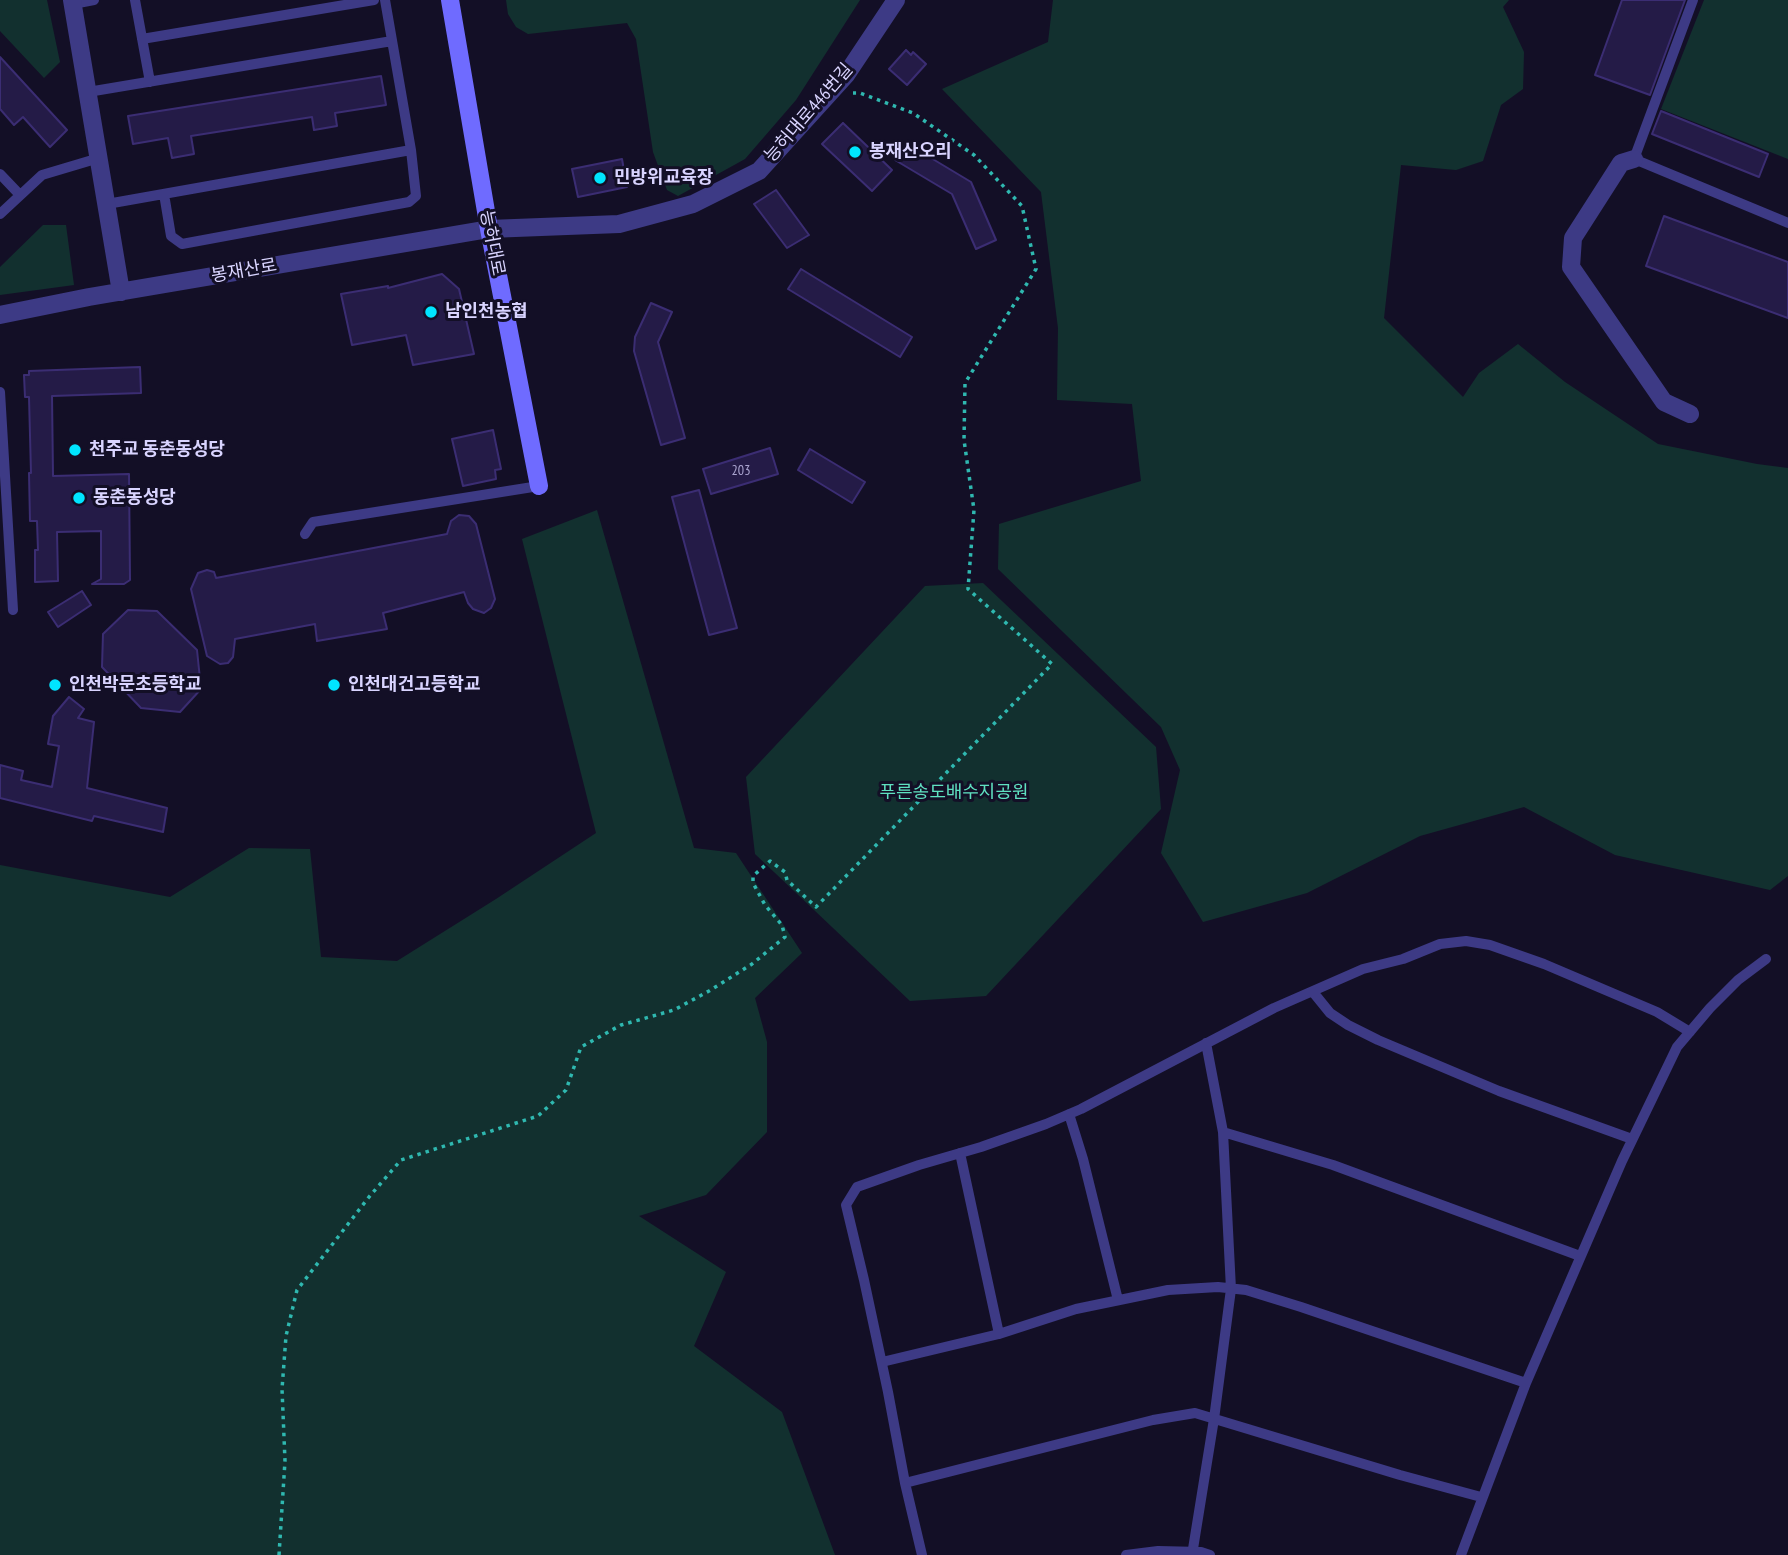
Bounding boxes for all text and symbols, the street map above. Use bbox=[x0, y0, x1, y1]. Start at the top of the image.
street label: 능허대로446번길 bbox=[760, 59, 858, 167]
place label: 봉재산오리 bbox=[869, 141, 952, 163]
marker: 봉재산오리 bbox=[847, 144, 863, 160]
place label: 민방위교육장 bbox=[614, 167, 713, 189]
marker: 민방위교육장 bbox=[592, 170, 608, 186]
street label: 능허대로 bbox=[475, 208, 509, 278]
street label: 봉재산로 bbox=[210, 255, 278, 287]
place label: 남인천농협 bbox=[445, 301, 528, 323]
marker: 남인천농협 bbox=[423, 304, 439, 320]
place label: 천주교 동춘동성당 bbox=[89, 439, 225, 461]
marker: 천주교 동춘동성당 bbox=[67, 442, 83, 458]
house number: 203 bbox=[732, 463, 750, 479]
place label: 동춘동성당 bbox=[93, 487, 176, 509]
marker: 동춘동성당 bbox=[71, 490, 87, 506]
place label: 인천박문초등학교 bbox=[69, 674, 201, 696]
place label: 인천대건고등학교 bbox=[348, 674, 480, 696]
marker: 인천박문초등학교 bbox=[47, 677, 63, 693]
marker: 인천대건고등학교 bbox=[326, 677, 342, 693]
park label: 푸른송도배수지공원 bbox=[879, 782, 1029, 804]

